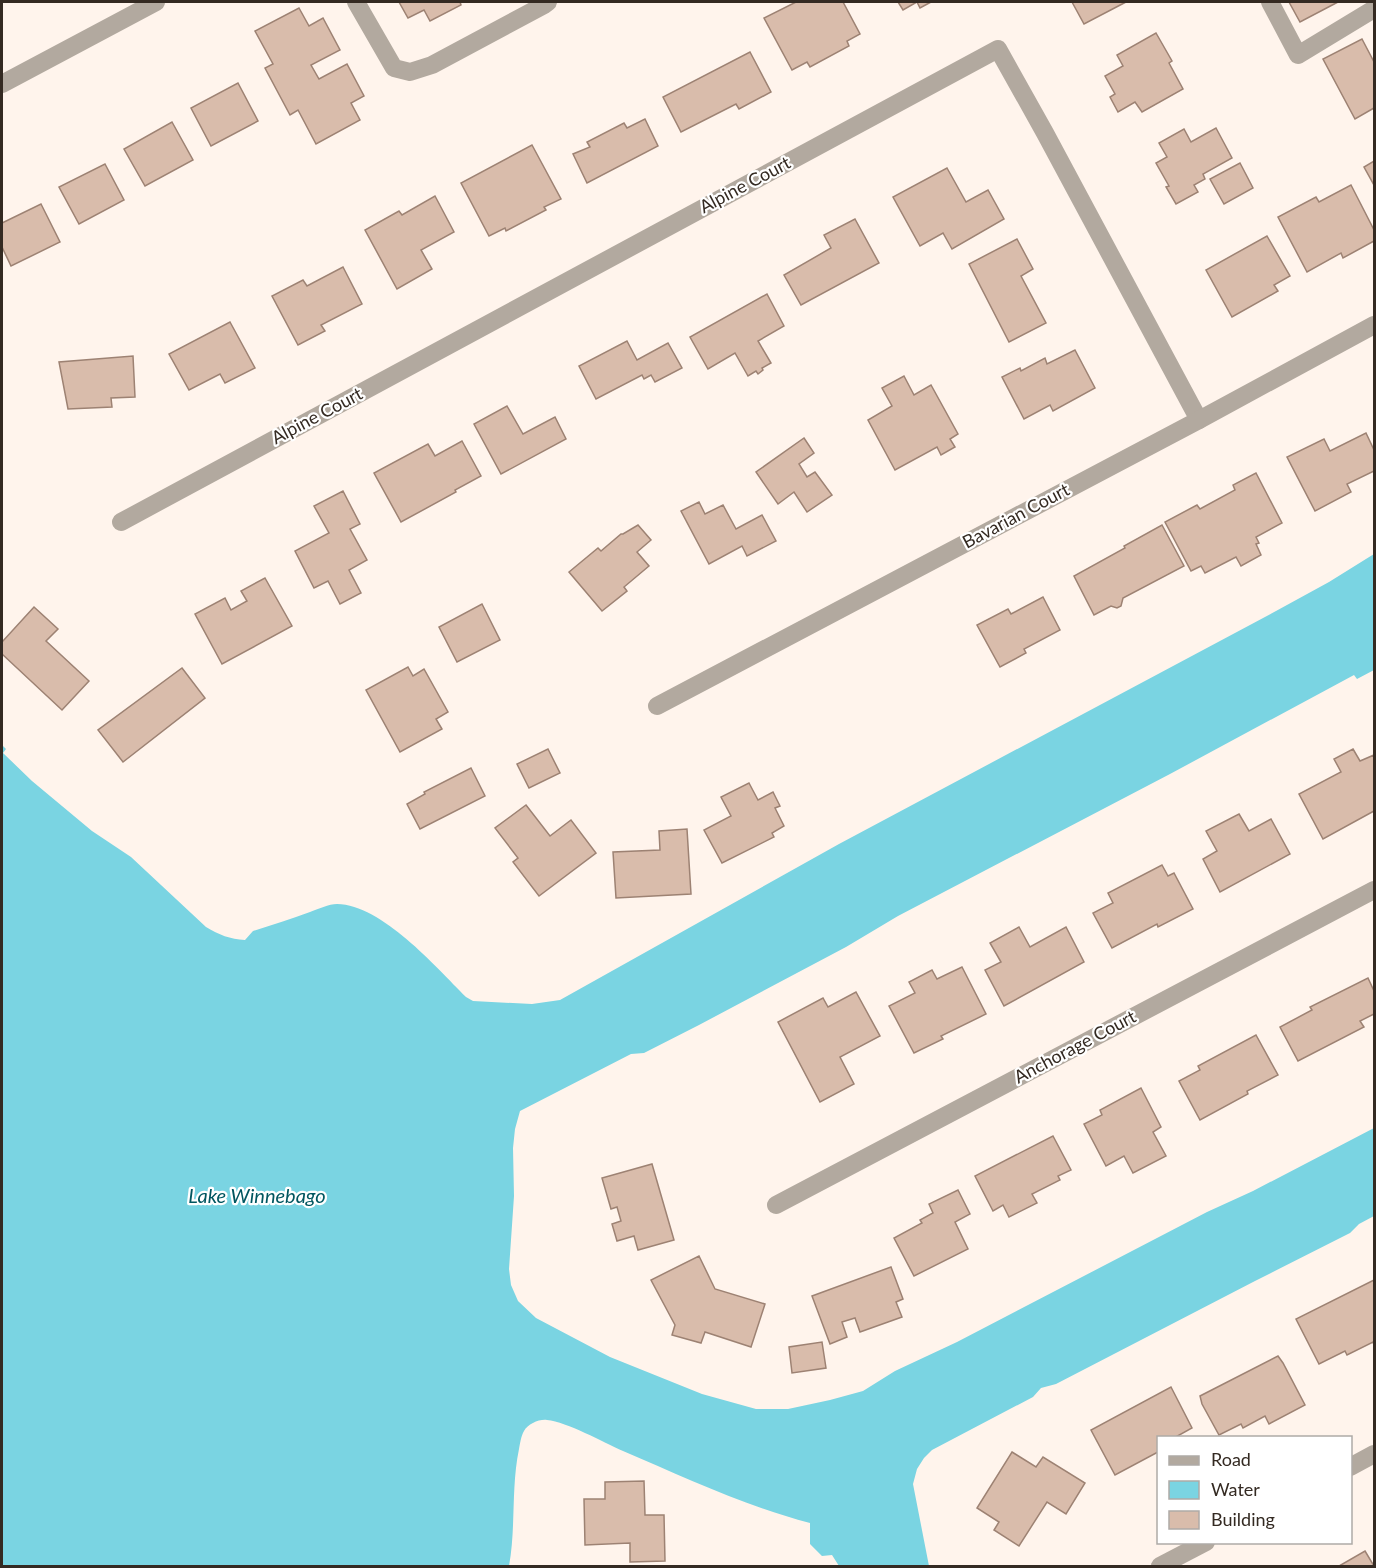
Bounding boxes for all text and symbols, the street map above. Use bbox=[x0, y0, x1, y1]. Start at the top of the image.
street label: Alpine Court bbox=[695, 151, 794, 217]
street label: Alpine Court bbox=[267, 382, 366, 448]
street label: Bavarian Court bbox=[958, 477, 1073, 552]
street label: Anchorage Court bbox=[1010, 1005, 1140, 1087]
water label: Lake Winnebago bbox=[188, 1183, 326, 1207]
legend bbox=[1157, 1436, 1352, 1544]
text: Road bbox=[1211, 1448, 1251, 1470]
text: Water bbox=[1211, 1478, 1260, 1500]
text: Building bbox=[1211, 1508, 1275, 1530]

